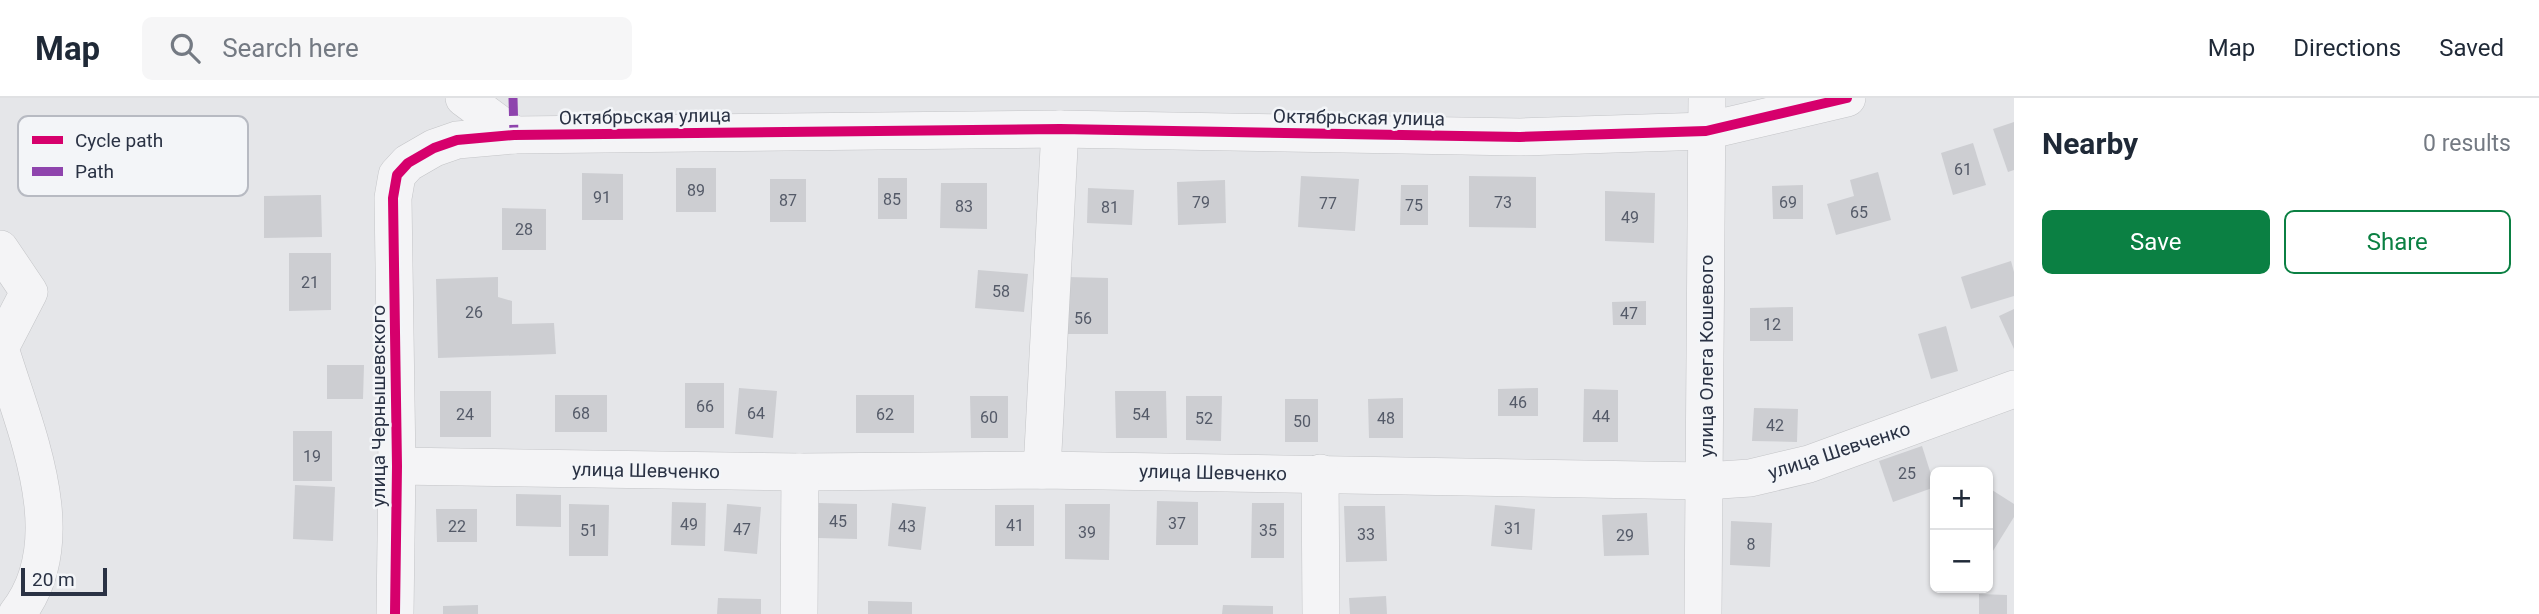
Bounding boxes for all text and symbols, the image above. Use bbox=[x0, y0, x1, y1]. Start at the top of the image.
search box bbox=[142, 17, 632, 80]
text: Map bbox=[35, 29, 100, 68]
icon: search bbox=[166, 29, 204, 67]
text: Search here bbox=[222, 33, 359, 63]
text: Map bbox=[2208, 34, 2255, 62]
text: Directions bbox=[2293, 34, 2401, 62]
text: Saved bbox=[2439, 34, 2504, 62]
street label: Октябрьская улица bbox=[559, 103, 731, 130]
street label: Октябрьская улица bbox=[1273, 104, 1445, 131]
legend bbox=[18, 116, 248, 196]
text: Nearby bbox=[2042, 126, 2138, 161]
text: Cycle path bbox=[75, 129, 163, 152]
text: 0 results bbox=[2423, 130, 2511, 157]
text: Path bbox=[75, 160, 114, 183]
house number: 61 bbox=[1954, 160, 1972, 179]
house number: 89 bbox=[687, 181, 705, 200]
house number: 91 bbox=[593, 188, 611, 207]
house number: 85 bbox=[883, 190, 901, 209]
house number: 87 bbox=[779, 191, 797, 210]
house number: 79 bbox=[1192, 193, 1210, 212]
house number: 73 bbox=[1494, 193, 1512, 212]
house number: 69 bbox=[1779, 193, 1797, 212]
house number: 77 bbox=[1319, 194, 1337, 213]
house number: 75 bbox=[1405, 196, 1423, 215]
house number: 83 bbox=[955, 197, 973, 216]
house number: 81 bbox=[1101, 198, 1119, 217]
house number: 65 bbox=[1850, 203, 1868, 222]
house number: 49 bbox=[1621, 208, 1639, 227]
button: Save bbox=[2042, 210, 2270, 274]
button: Share bbox=[2284, 210, 2511, 274]
house number: 28 bbox=[515, 220, 533, 239]
street label: улица Олега Кошевого bbox=[1695, 255, 1718, 457]
house number: 21 bbox=[301, 273, 319, 292]
house number: 58 bbox=[992, 282, 1010, 301]
house number: 26 bbox=[465, 303, 483, 322]
house number: 47 bbox=[1620, 304, 1638, 323]
street label: улица Чернышевского bbox=[367, 305, 390, 507]
house number: 56 bbox=[1074, 309, 1092, 328]
house number: 12 bbox=[1763, 315, 1781, 334]
house number: 46 bbox=[1509, 393, 1527, 412]
house number: 66 bbox=[696, 397, 714, 416]
house number: 68 bbox=[572, 404, 590, 423]
house number: 64 bbox=[747, 404, 765, 423]
house number: 24 bbox=[456, 405, 474, 424]
house number: 62 bbox=[876, 405, 894, 424]
house number: 54 bbox=[1132, 405, 1150, 424]
house number: 44 bbox=[1592, 407, 1610, 426]
house number: 60 bbox=[980, 408, 998, 427]
house number: 52 bbox=[1195, 409, 1213, 428]
house number: 48 bbox=[1377, 409, 1395, 428]
house number: 50 bbox=[1293, 412, 1311, 431]
house number: 42 bbox=[1766, 416, 1784, 435]
street label: улица Шевченко bbox=[1765, 417, 1913, 484]
house number: 19 bbox=[303, 447, 321, 466]
street label: улица Шевченко bbox=[572, 458, 720, 483]
street label: улица Шевченко bbox=[1139, 460, 1287, 485]
house number: 25 bbox=[1898, 464, 1916, 483]
map controls bbox=[1930, 467, 1993, 593]
button: + bbox=[1930, 467, 1993, 530]
house number: 45 bbox=[829, 512, 847, 531]
house number: 37 bbox=[1168, 514, 1186, 533]
house number: 49 bbox=[680, 515, 698, 534]
house number: 41 bbox=[1006, 516, 1024, 535]
house number: 22 bbox=[448, 517, 466, 536]
house number: 43 bbox=[898, 517, 916, 536]
house number: 31 bbox=[1504, 519, 1522, 538]
house number: 47 bbox=[733, 520, 751, 539]
house number: 51 bbox=[580, 521, 598, 540]
house number: 35 bbox=[1259, 521, 1277, 540]
house number: 39 bbox=[1078, 523, 1096, 542]
house number: 33 bbox=[1357, 525, 1375, 544]
house number: 29 bbox=[1616, 526, 1634, 545]
button: − bbox=[1930, 530, 1993, 593]
house number: 8 bbox=[1747, 535, 1756, 554]
scale bar bbox=[21, 565, 107, 597]
text: 20 m bbox=[32, 568, 75, 591]

